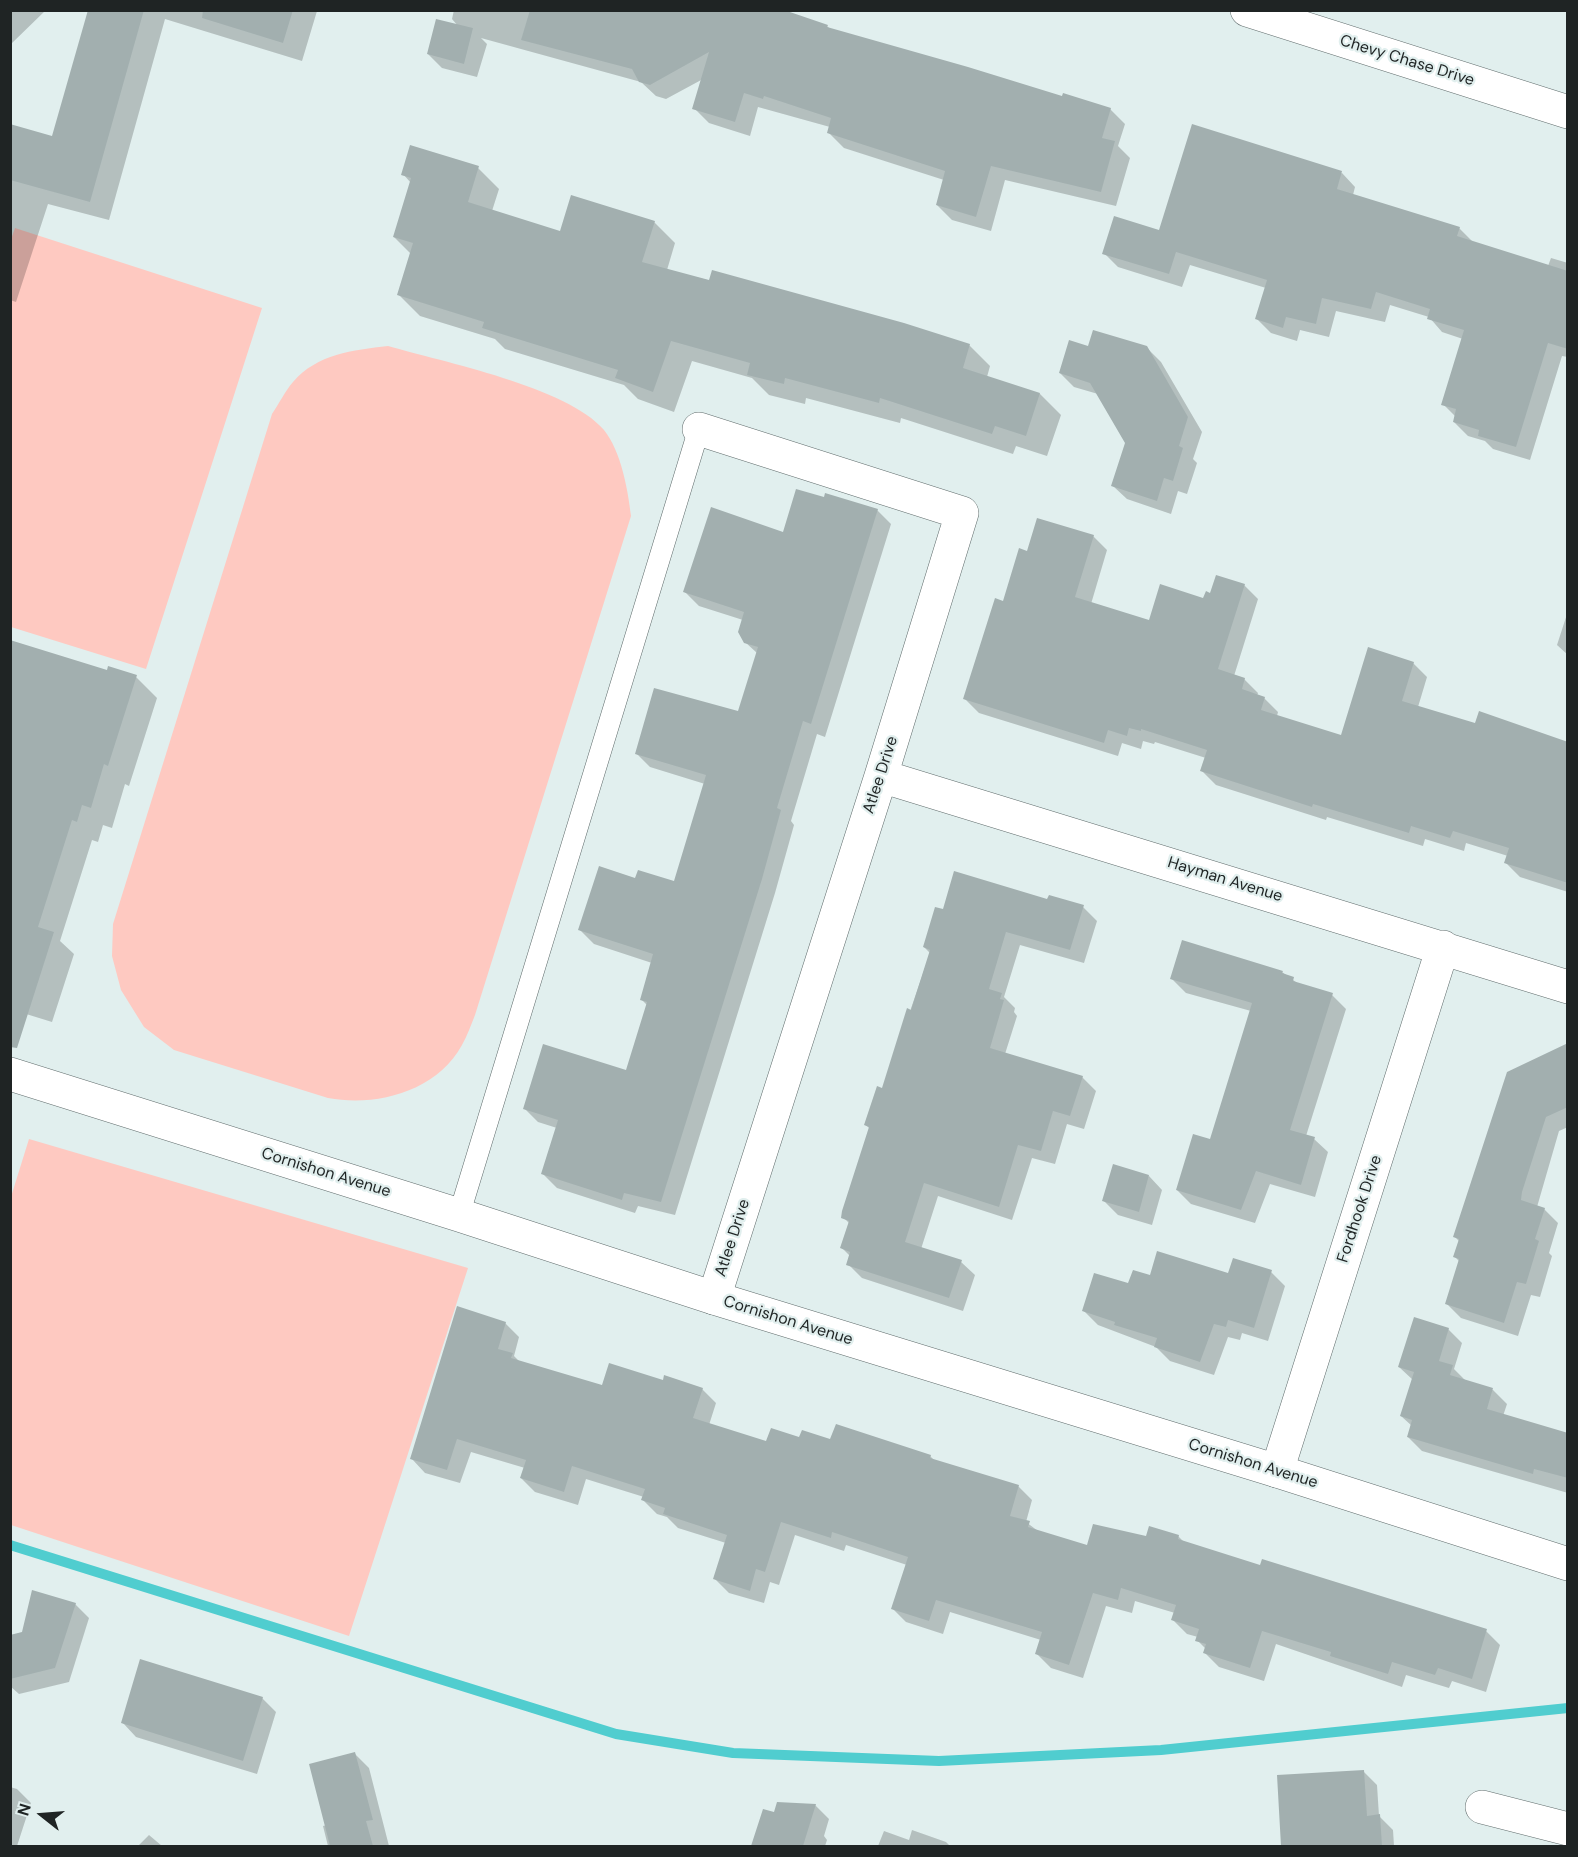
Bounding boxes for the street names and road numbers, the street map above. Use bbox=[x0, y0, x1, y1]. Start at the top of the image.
street label: Chevy Chase Drive bbox=[1337, 31, 1477, 91]
street label: Atlee Drive bbox=[859, 734, 903, 816]
street label: Hayman Avenue bbox=[1165, 853, 1285, 907]
street label: Cornishon Avenue bbox=[259, 1144, 393, 1202]
street label: Fordhook Drive bbox=[1334, 1153, 1386, 1265]
street label: Atlee Drive bbox=[711, 1197, 755, 1279]
street label: Cornishon Avenue bbox=[721, 1292, 855, 1350]
street label: Cornishon Avenue bbox=[1186, 1435, 1320, 1493]

